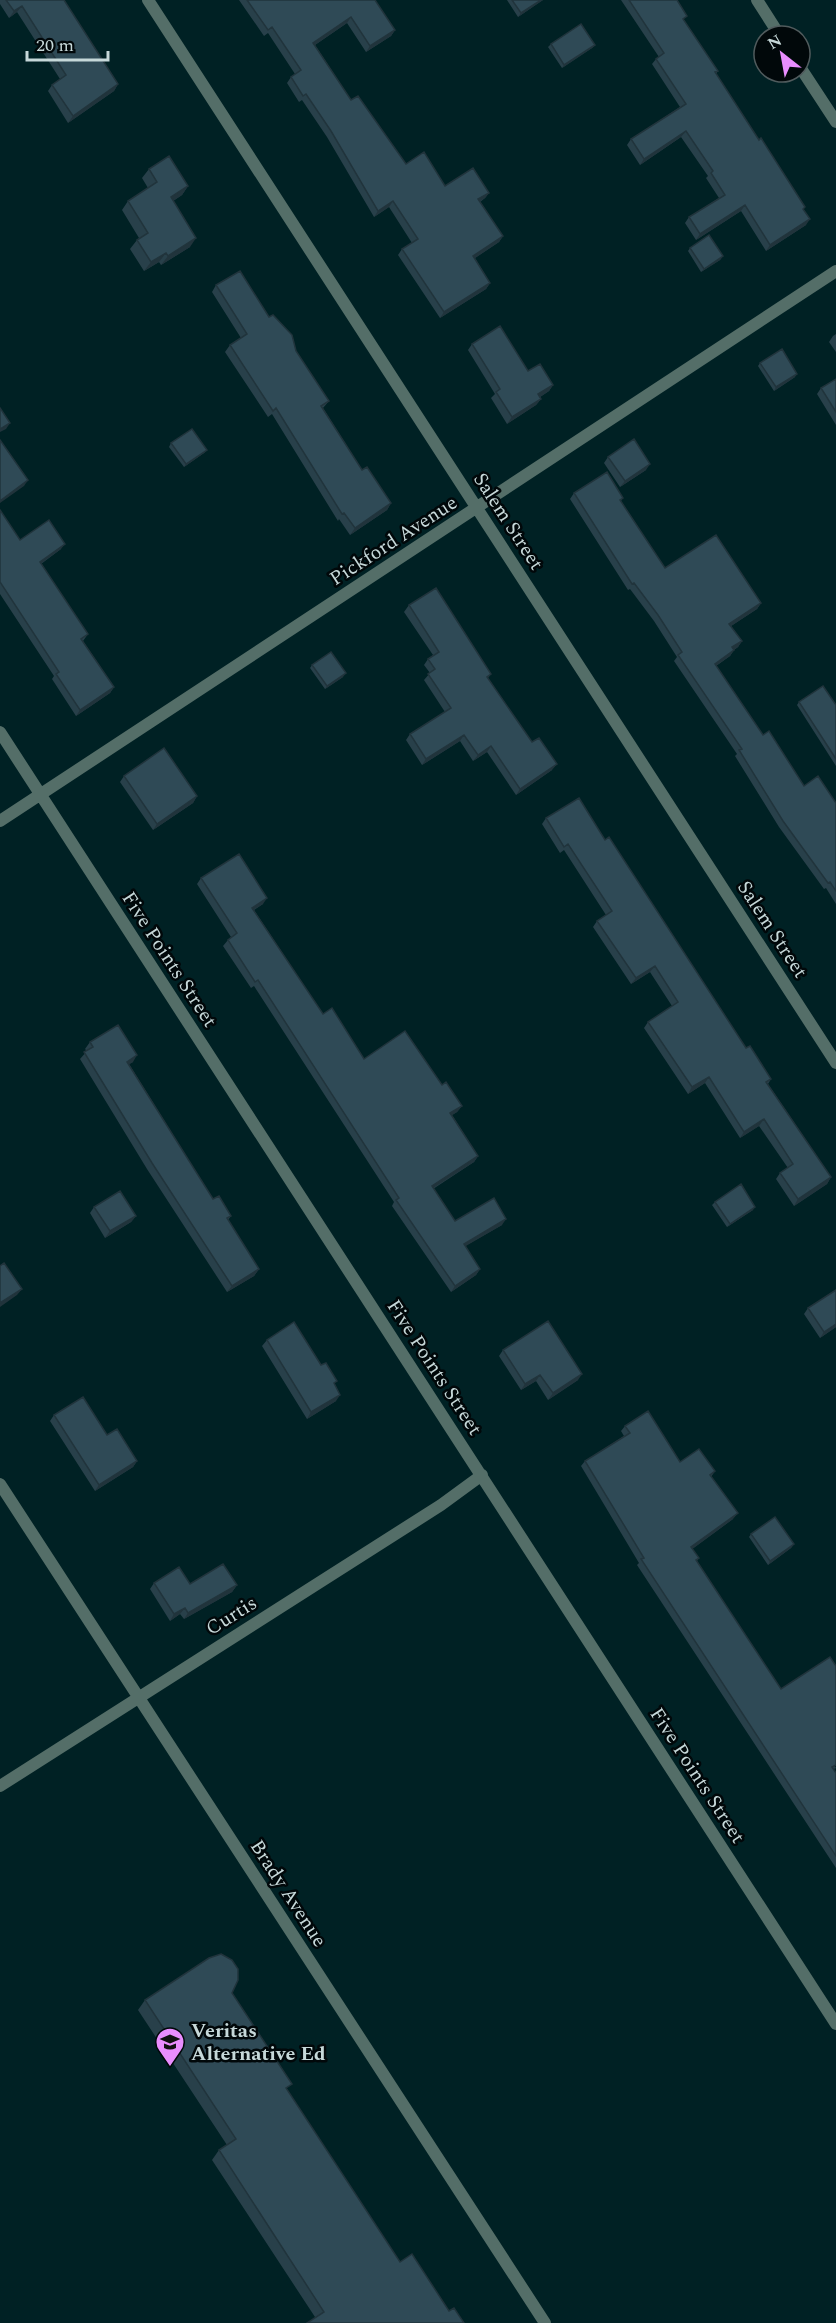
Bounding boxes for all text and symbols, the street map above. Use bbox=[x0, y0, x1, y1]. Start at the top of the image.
scale bar bbox=[27, 24, 108, 62]
north arrow bbox=[752, 24, 812, 84]
text: N bbox=[763, 28, 787, 56]
text: 20 m bbox=[36, 32, 74, 59]
street label: Salem Street bbox=[465, 467, 551, 576]
street label: Pickford Avenue bbox=[324, 488, 464, 594]
street label: Salem Street bbox=[729, 875, 815, 984]
street label: Five Points Street bbox=[114, 886, 224, 1034]
street label: Five Points Street bbox=[379, 1294, 489, 1442]
street label: Curtis bbox=[200, 1588, 263, 1643]
street label: Five Points Street bbox=[642, 1702, 752, 1850]
street label: Brady Avenue bbox=[242, 1834, 334, 1953]
place label: Veritas Alternative Ed bbox=[191, 2016, 326, 2069]
school or university icon: Veritas Alternative Ed bbox=[154, 2026, 186, 2068]

